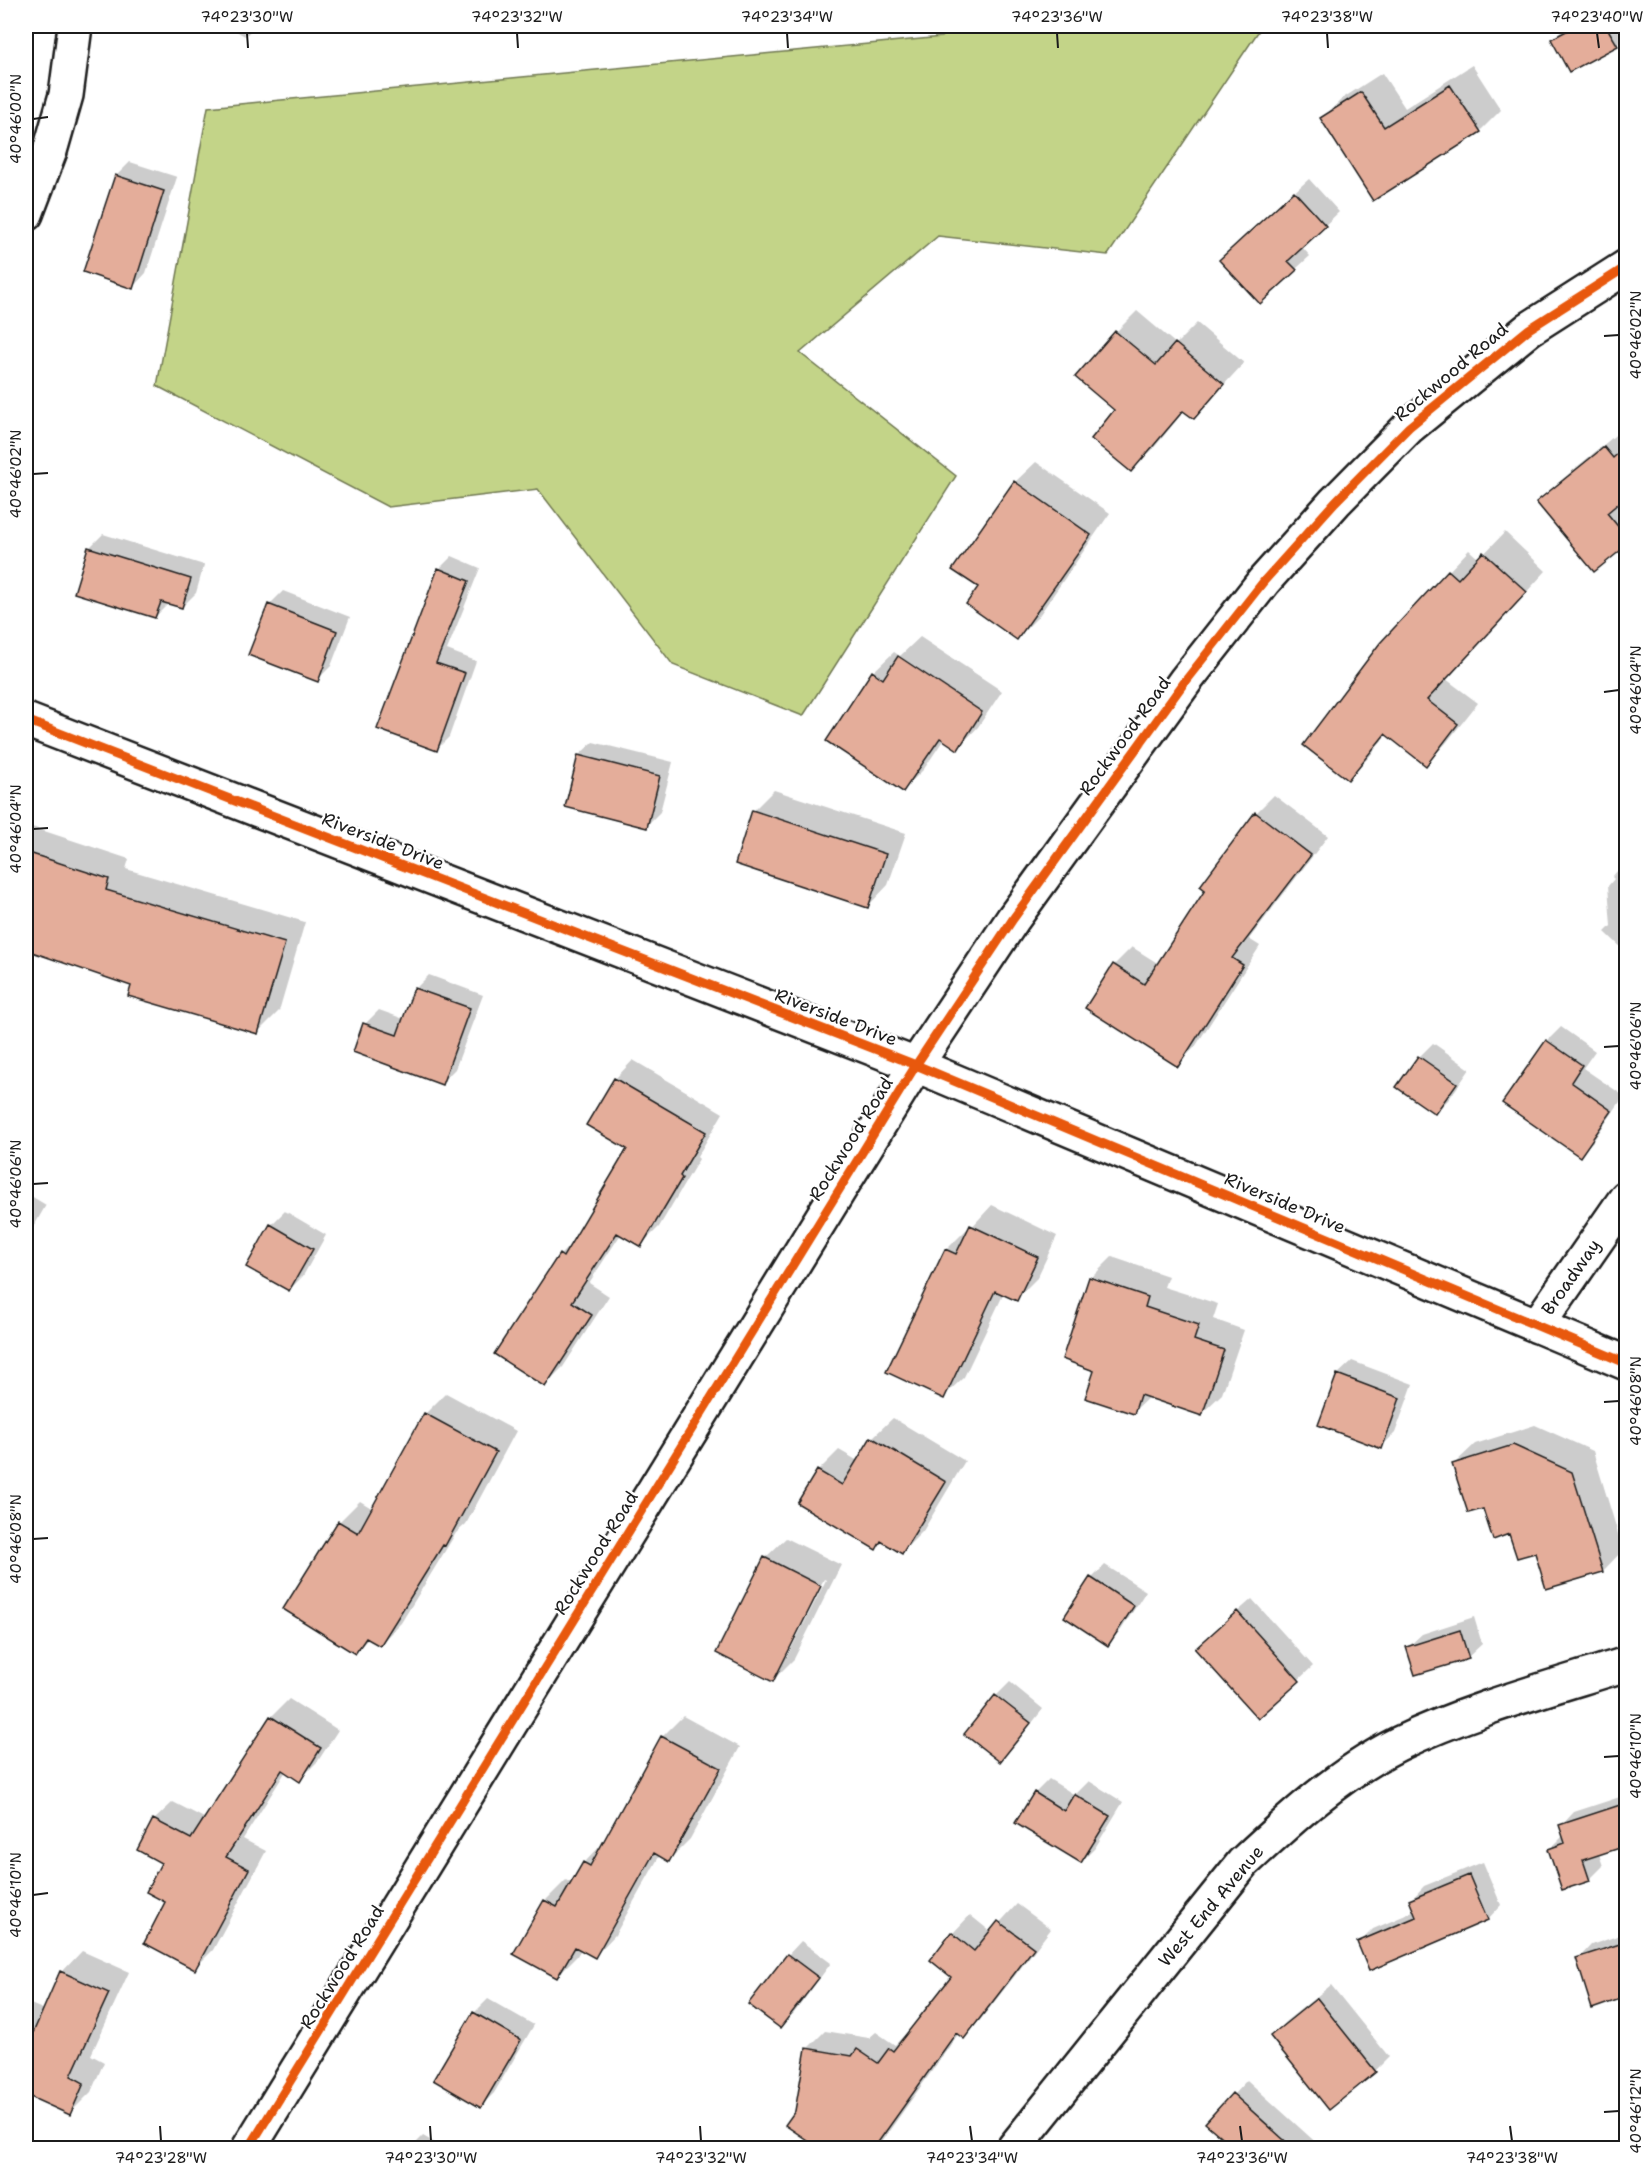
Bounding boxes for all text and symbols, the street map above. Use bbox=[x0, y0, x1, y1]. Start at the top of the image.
text: 74°23'30"W bbox=[201, 7, 293, 27]
text: 74°23'32"W bbox=[471, 7, 563, 27]
text: 74°23'34"W bbox=[741, 7, 833, 27]
text: 74°23'36"W bbox=[1011, 7, 1103, 27]
text: 74°23'38"W bbox=[1281, 7, 1373, 27]
text: 74°23'40"W bbox=[1551, 7, 1643, 27]
text: 40°46'00"N bbox=[6, 74, 26, 164]
text: 40°46'02"N bbox=[1626, 290, 1646, 380]
street label: Rockwood Road bbox=[1389, 317, 1513, 427]
text: 40°46'02"N bbox=[6, 429, 26, 519]
text: 40°46'04"N bbox=[1626, 645, 1646, 735]
street label: Rockwood Road bbox=[1074, 672, 1176, 800]
text: 40°46'04"N bbox=[6, 784, 26, 874]
street label: Riverside Drive bbox=[318, 807, 448, 875]
street label: Riverside Drive bbox=[771, 983, 901, 1051]
text: 40°46'06"N bbox=[1626, 1002, 1646, 1090]
street label: Rockwood Road bbox=[803, 1073, 899, 1205]
text: 40°46'06"N bbox=[6, 1140, 26, 1228]
street label: Riverside Drive bbox=[1221, 1167, 1349, 1239]
street label: Broadway bbox=[1536, 1234, 1606, 1320]
text: 40°46'08"N bbox=[1626, 1356, 1646, 1446]
street label: Rockwood Road bbox=[548, 1487, 644, 1619]
text: 40°46'08"N bbox=[6, 1494, 26, 1584]
text: 40°46'10"N bbox=[1626, 1713, 1646, 1799]
street label: West End Avenue bbox=[1153, 1840, 1269, 1972]
text: 40°46'10"N bbox=[6, 1852, 26, 1938]
street label: Rockwood Road bbox=[294, 1901, 390, 2033]
text: 40°46'12"N bbox=[1626, 2068, 1646, 2154]
text: 74°23'28"W bbox=[115, 2148, 207, 2168]
text: 74°23'30"W bbox=[385, 2148, 477, 2168]
text: 74°23'32"W bbox=[655, 2148, 747, 2168]
text: 74°23'34"W bbox=[926, 2148, 1018, 2168]
text: 74°23'36"W bbox=[1196, 2148, 1288, 2168]
text: 74°23'38"W bbox=[1466, 2148, 1558, 2168]

